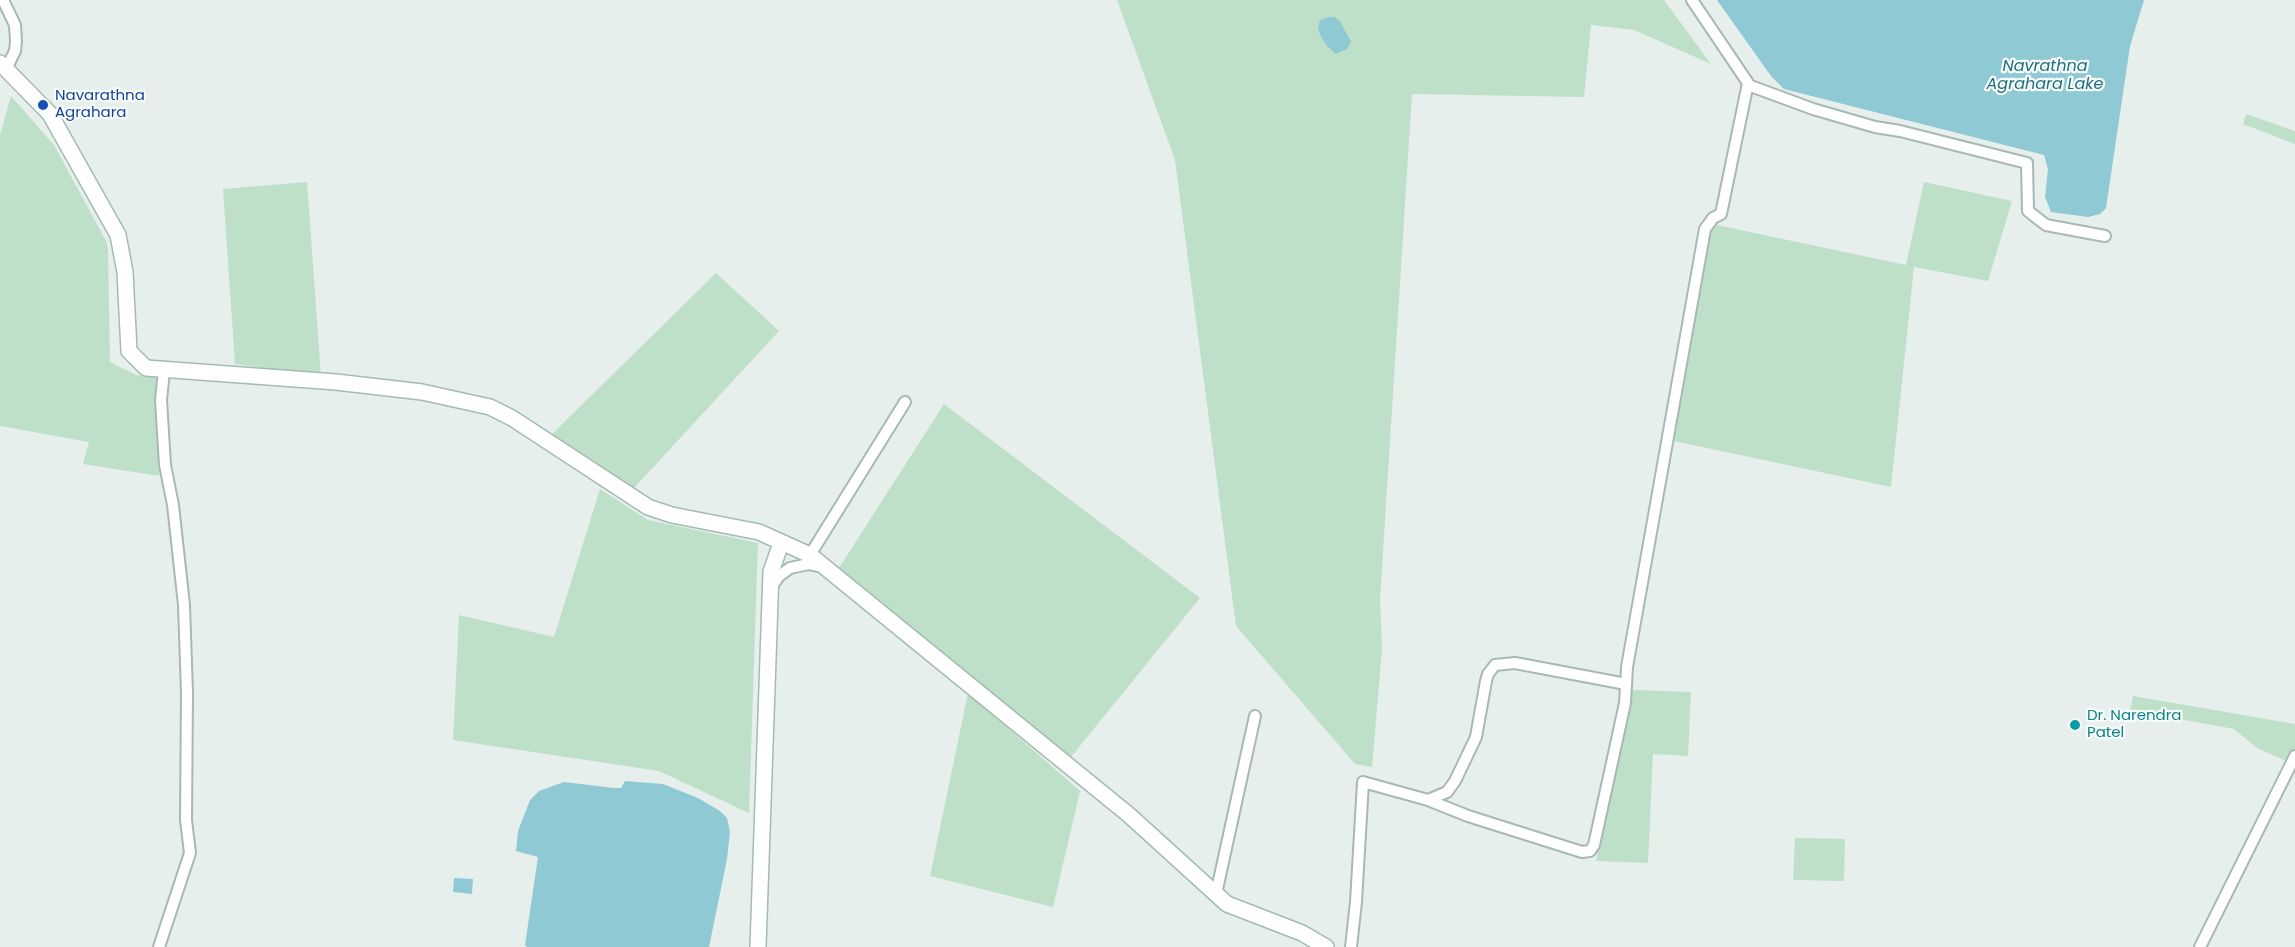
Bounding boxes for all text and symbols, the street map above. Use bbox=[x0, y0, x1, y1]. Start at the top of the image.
water label: Navrathna Agrahara Lake bbox=[1987, 57, 2103, 95]
place label: Navarathna Agrahara bbox=[55, 87, 145, 122]
marker: Navarathna Agrahara bbox=[36, 98, 50, 112]
place label: Dr. Narendra Patel bbox=[2087, 707, 2181, 742]
marker: Dr. Narendra Patel bbox=[2068, 718, 2082, 732]

